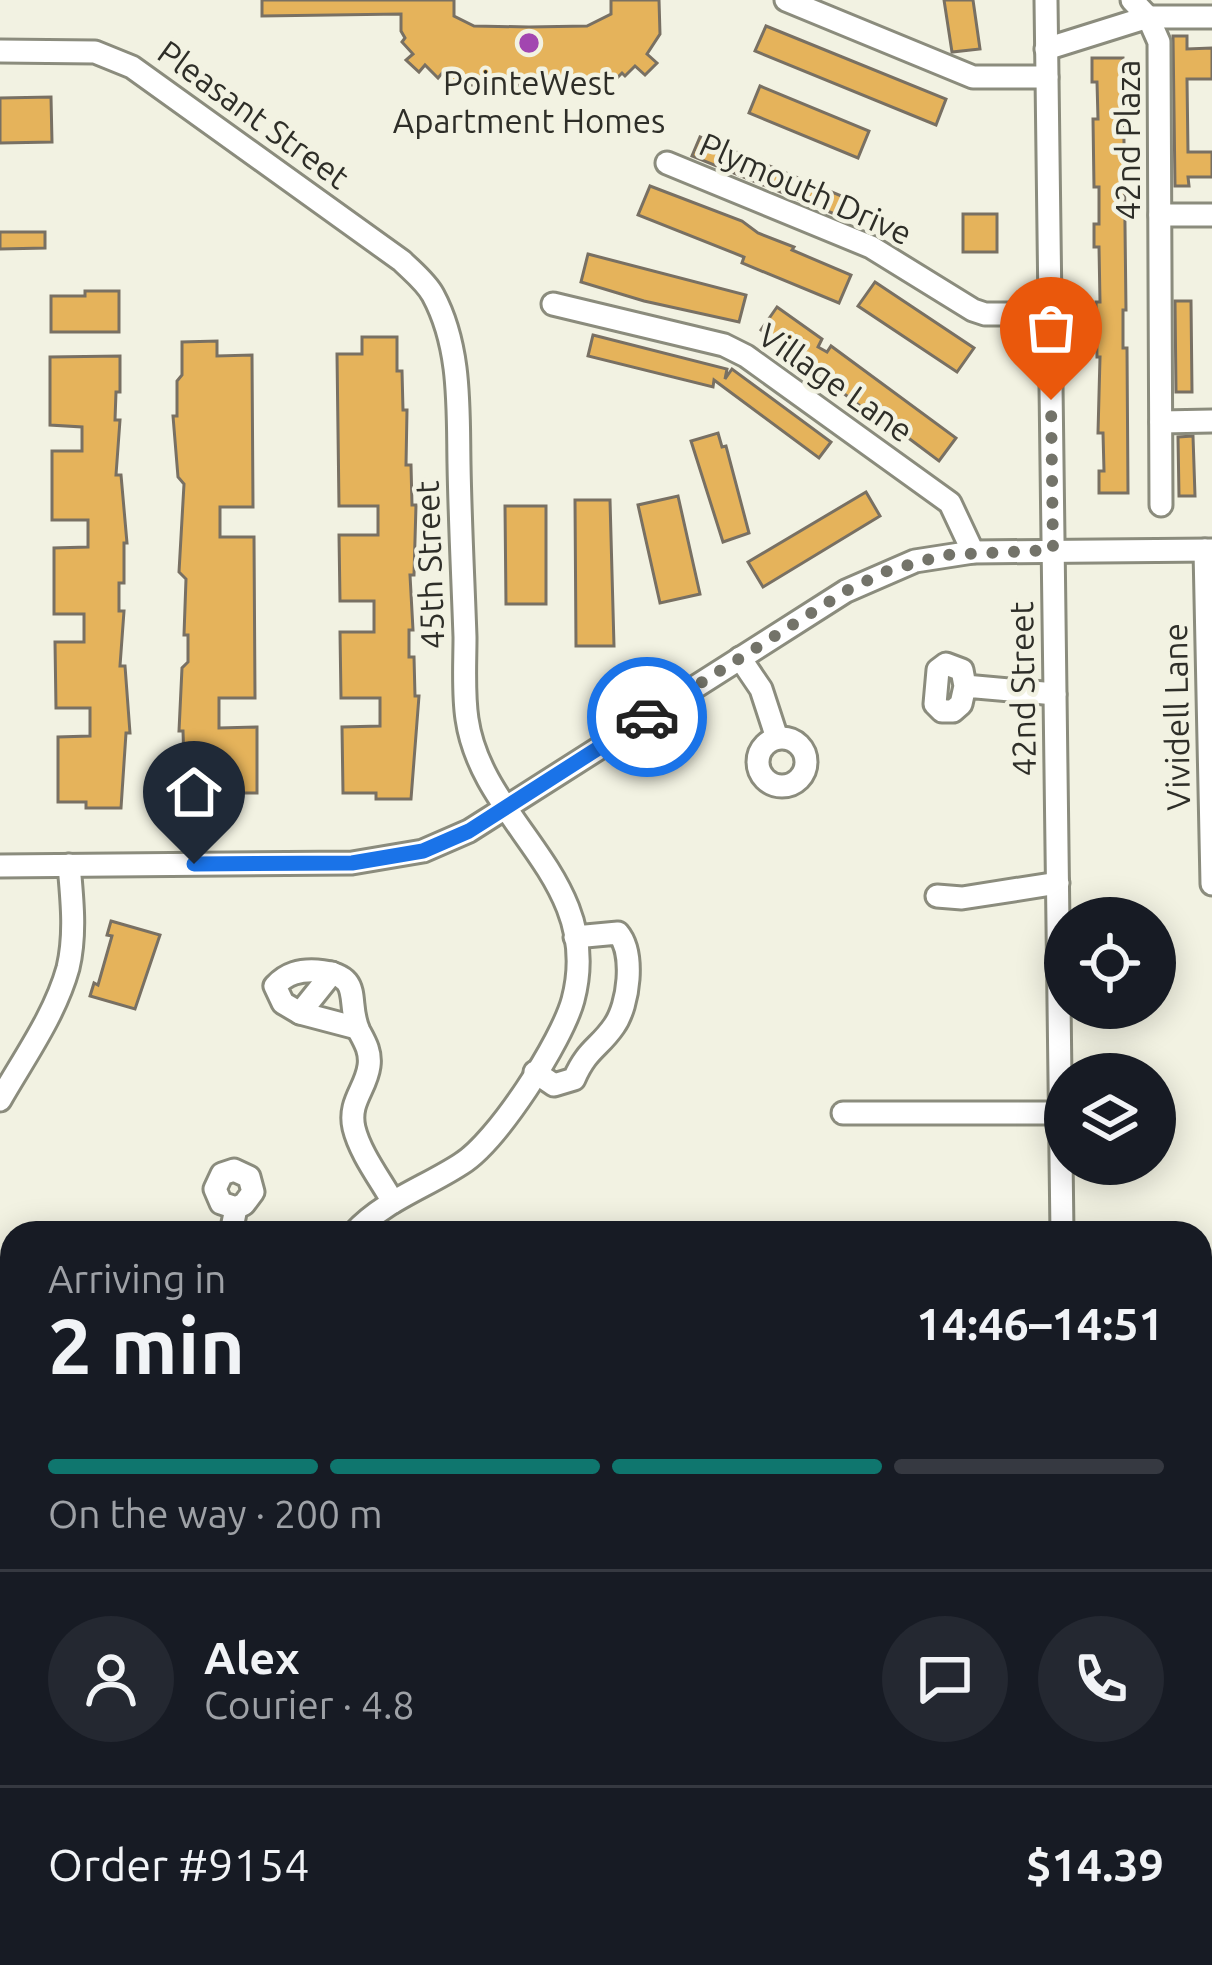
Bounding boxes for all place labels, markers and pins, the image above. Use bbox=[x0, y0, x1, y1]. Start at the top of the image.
marker: PointeWest Apartment Homes bbox=[516, 30, 542, 56]
place label: PointeWest Apartment Homes bbox=[393, 64, 665, 139]
pin bbox=[1000, 277, 1102, 400]
pin bbox=[143, 741, 245, 864]

